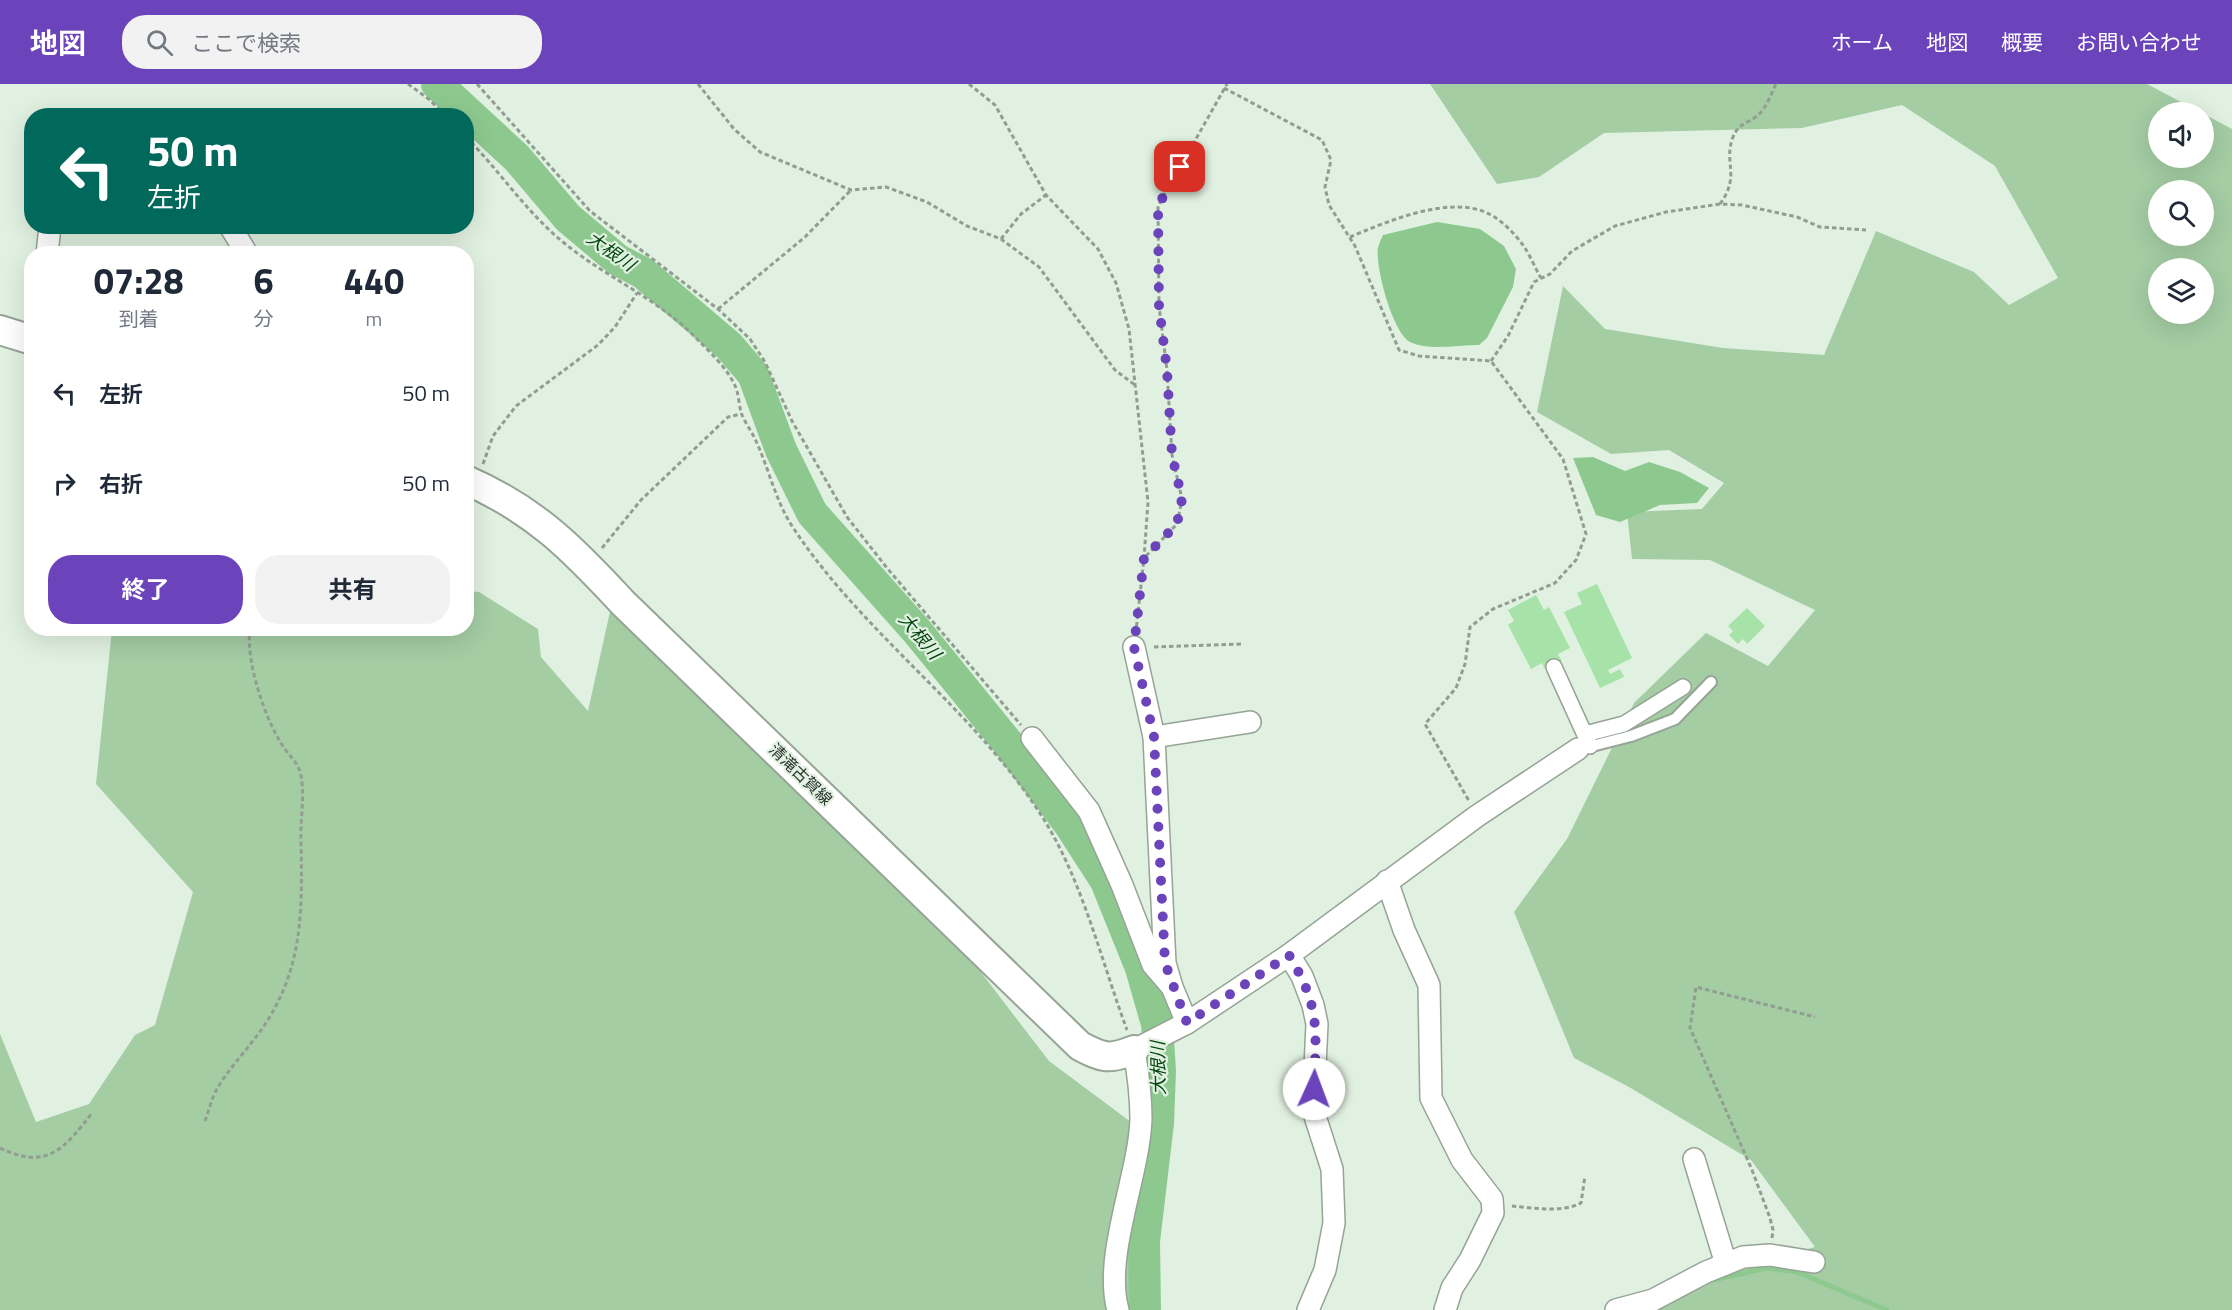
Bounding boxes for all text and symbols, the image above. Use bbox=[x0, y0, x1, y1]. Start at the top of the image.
search box bbox=[122, 15, 542, 69]
text: 地図 bbox=[30, 21, 86, 64]
icon: search bbox=[143, 26, 176, 59]
text: ここで検索 bbox=[191, 26, 301, 60]
text: ホーム bbox=[1831, 26, 1893, 58]
text: 地図 bbox=[1926, 26, 1968, 58]
text: 概要 bbox=[2001, 26, 2043, 58]
text: お問い合わせ bbox=[2076, 26, 2202, 58]
map controls bbox=[2148, 102, 2214, 324]
button: sound bbox=[2148, 102, 2214, 168]
text: 50 m bbox=[147, 118, 239, 182]
icon: left bbox=[48, 132, 126, 210]
pin bbox=[1154, 141, 1205, 192]
icon: arrive bbox=[1163, 150, 1196, 183]
text: 左折 bbox=[147, 176, 201, 217]
button: search bbox=[2148, 180, 2214, 246]
water label: 大根川 bbox=[581, 224, 642, 279]
text: 07:28 bbox=[94, 253, 184, 308]
text: 6 bbox=[254, 253, 274, 308]
text: 440 bbox=[344, 253, 404, 308]
button: layers bbox=[2148, 258, 2214, 324]
text: 到着 bbox=[119, 303, 159, 334]
text: 分 bbox=[254, 303, 274, 334]
text: m bbox=[365, 303, 382, 334]
text: 50 m bbox=[402, 376, 450, 410]
icon: left bbox=[48, 377, 81, 410]
text: 左折 bbox=[99, 377, 143, 411]
text: 50 m bbox=[402, 466, 450, 500]
icon: right bbox=[48, 467, 81, 500]
text: 右折 bbox=[99, 467, 143, 501]
button: 終了 bbox=[48, 555, 243, 624]
button: 共有 bbox=[255, 555, 450, 624]
water label: 大根川 bbox=[892, 607, 949, 667]
street label: 清滝古賀線 bbox=[764, 738, 838, 810]
water label: 大根川 bbox=[1144, 1039, 1172, 1095]
position arrow bbox=[1282, 1057, 1346, 1121]

